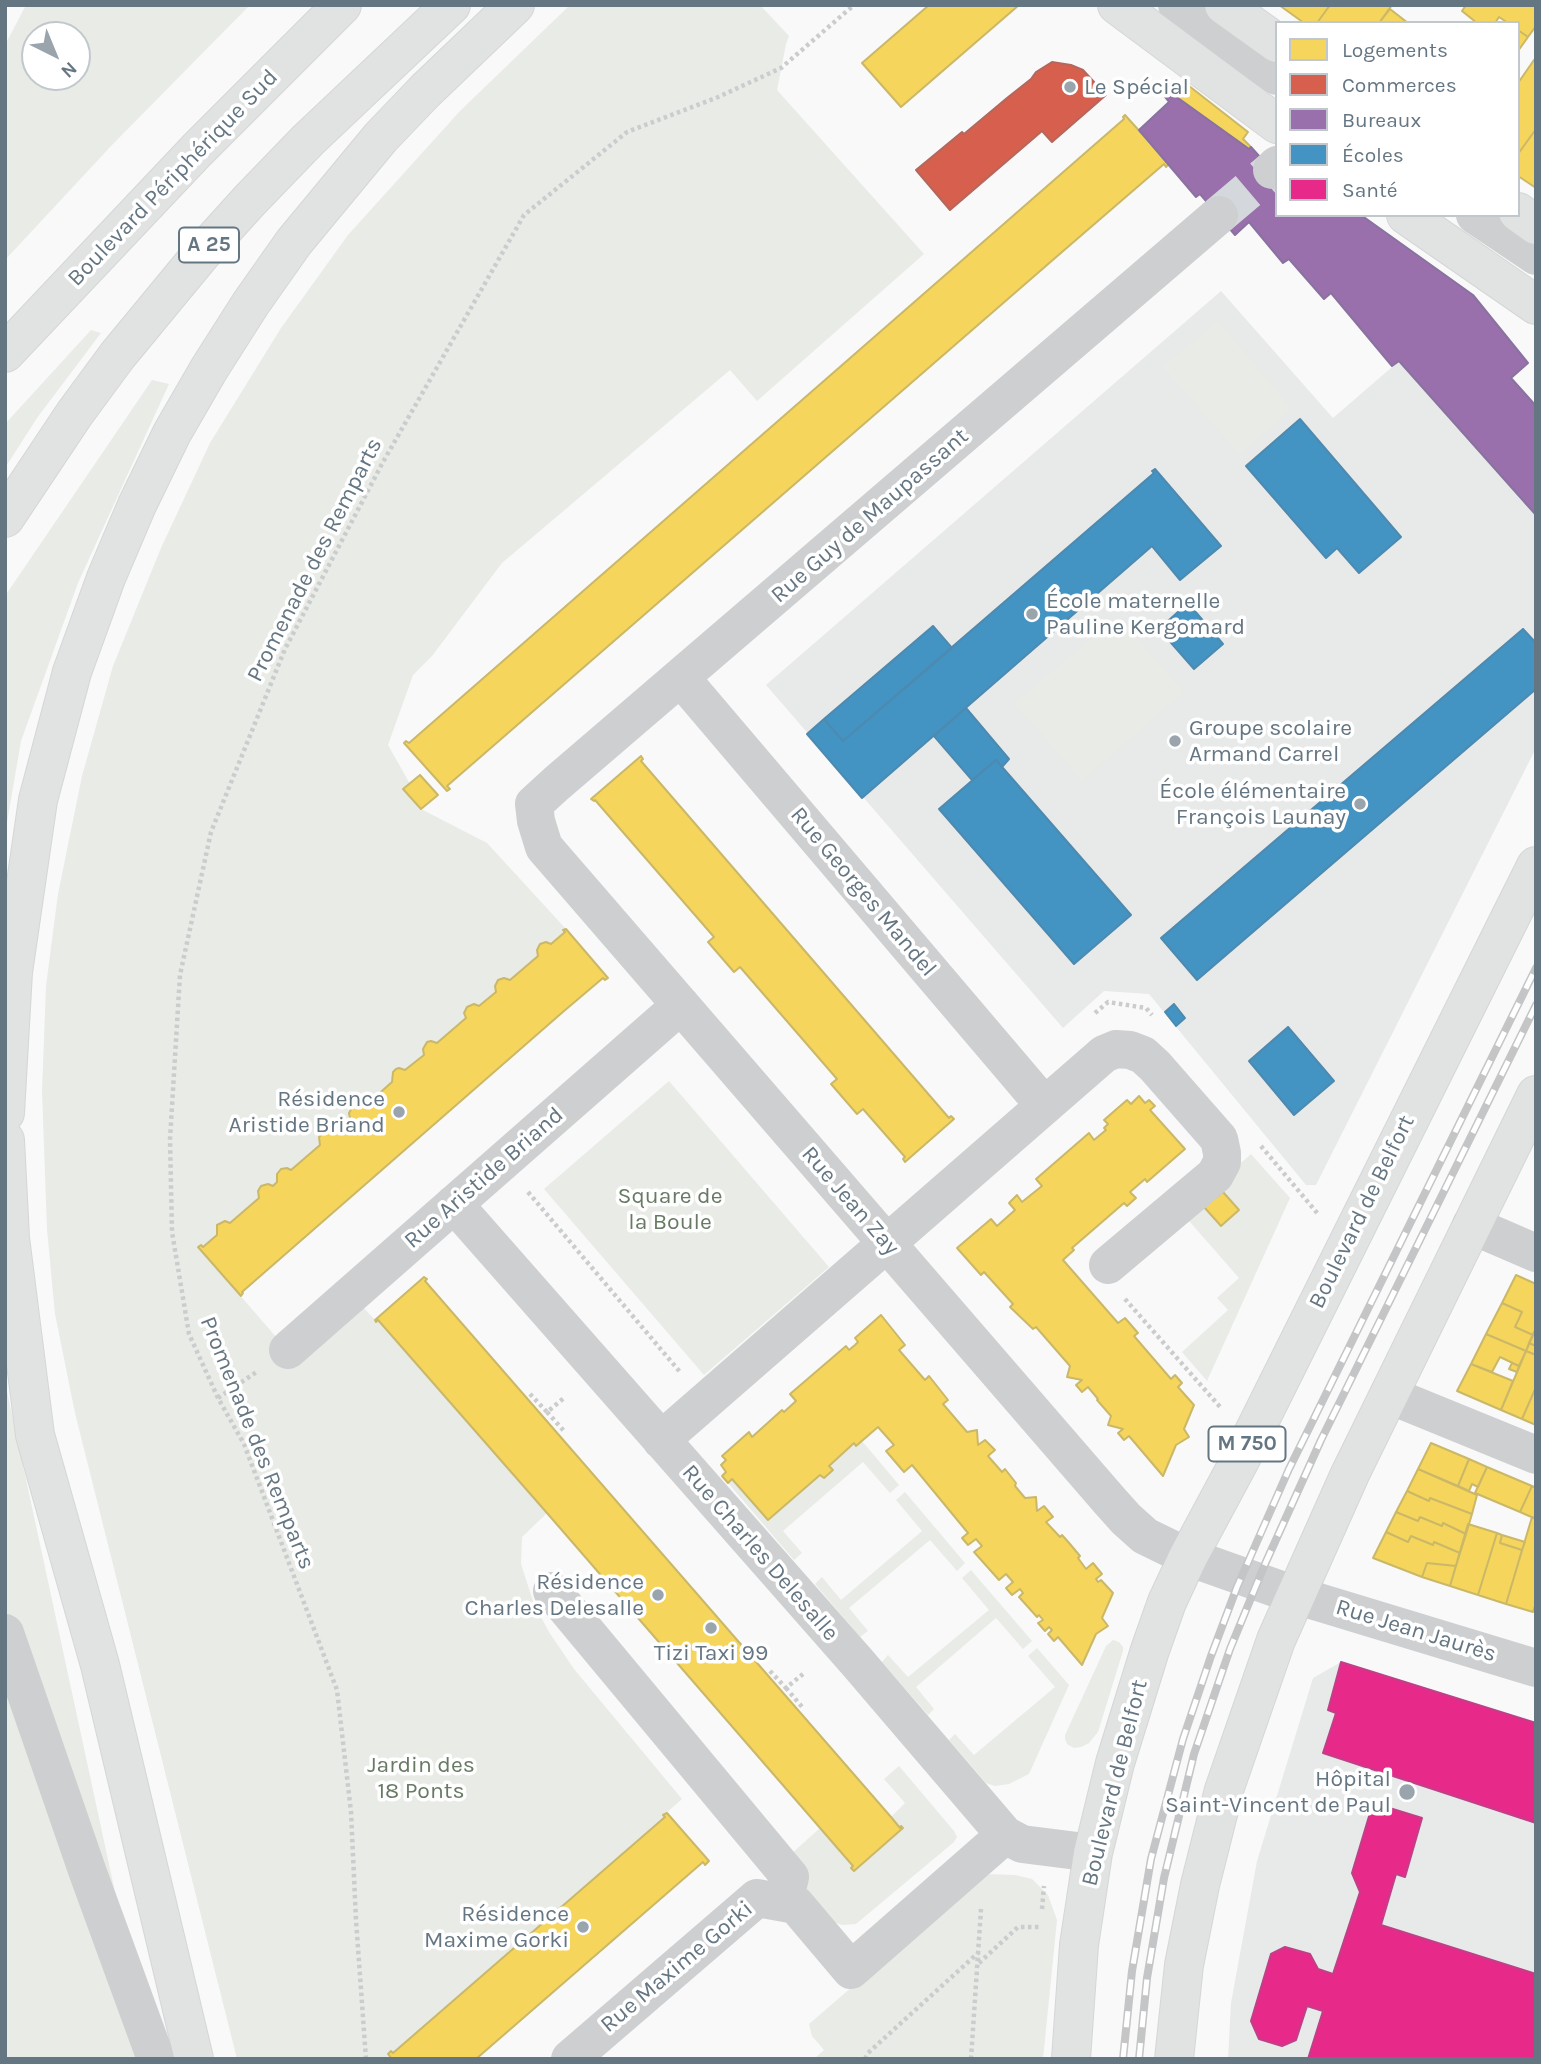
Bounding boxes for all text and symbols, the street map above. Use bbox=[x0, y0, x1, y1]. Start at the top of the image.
north arrow bbox=[21, 21, 91, 91]
legend bbox=[1275, 21, 1520, 217]
text: Logements bbox=[1342, 38, 1448, 62]
text: N bbox=[56, 57, 81, 83]
street label: Boulevard Périphérique Sud bbox=[62, 64, 284, 292]
place label: Le Spécial bbox=[1084, 73, 1189, 101]
text: Commerces bbox=[1342, 73, 1457, 97]
marker: Le Spécial bbox=[1062, 79, 1078, 95]
text: Bureaux bbox=[1342, 108, 1421, 132]
text: Écoles bbox=[1342, 143, 1404, 167]
text: Santé bbox=[1342, 178, 1398, 202]
road number: A 25 bbox=[179, 228, 239, 262]
street label: Rue Guy de Maupassant bbox=[766, 423, 974, 609]
street label: Promenade des Remparts bbox=[241, 433, 389, 687]
place label: École maternelle Pauline Kergomard bbox=[1046, 587, 1245, 641]
marker: École maternelle Pauline Kergomard bbox=[1024, 606, 1040, 622]
place label: Groupe scolaire Armand Carrel bbox=[1189, 714, 1352, 768]
marker: Groupe scolaire Armand Carrel bbox=[1167, 733, 1183, 749]
place label: École élémentaire François Launay bbox=[1159, 777, 1346, 831]
marker: École élémentaire François Launay bbox=[1352, 796, 1368, 812]
street label: Rue Georges Mandel bbox=[784, 802, 942, 982]
place label: Résidence Aristide Briand bbox=[228, 1085, 385, 1139]
street label: Rue Aristide Briand bbox=[399, 1101, 569, 1255]
marker: Résidence Aristide Briand bbox=[391, 1104, 407, 1120]
street label: Boulevard de Belfort bbox=[1303, 1111, 1421, 1313]
street label: Rue Jean Zay bbox=[795, 1141, 905, 1261]
park label: Square de la Boule bbox=[618, 1182, 722, 1236]
street label: Promenade des Remparts bbox=[194, 1313, 320, 1573]
road number: M 750 bbox=[1208, 1426, 1286, 1462]
street label: Rue Charles Delesalle bbox=[676, 1459, 844, 1647]
place label: Résidence Charles Delesalle bbox=[465, 1568, 644, 1622]
marker: Résidence Charles Delesalle bbox=[650, 1587, 666, 1603]
street label: Rue Jean Jaurès bbox=[1332, 1593, 1500, 1669]
marker: Tizi Taxi 99 bbox=[703, 1620, 719, 1636]
place label: Tizi Taxi 99 bbox=[654, 1639, 768, 1667]
street label: Boulevard de Belfort bbox=[1076, 1677, 1154, 1889]
park label: Jardin des 18 Ponts bbox=[367, 1751, 475, 1805]
place label: Hôpital Saint-Vincent de Paul bbox=[1165, 1765, 1391, 1819]
marker: Hôpital Saint-Vincent de Paul bbox=[1397, 1782, 1417, 1802]
street label: Rue Maxime Gorki bbox=[595, 1895, 759, 2039]
place label: Résidence Maxime Gorki bbox=[424, 1900, 569, 1954]
marker: Résidence Maxime Gorki bbox=[575, 1919, 591, 1935]

